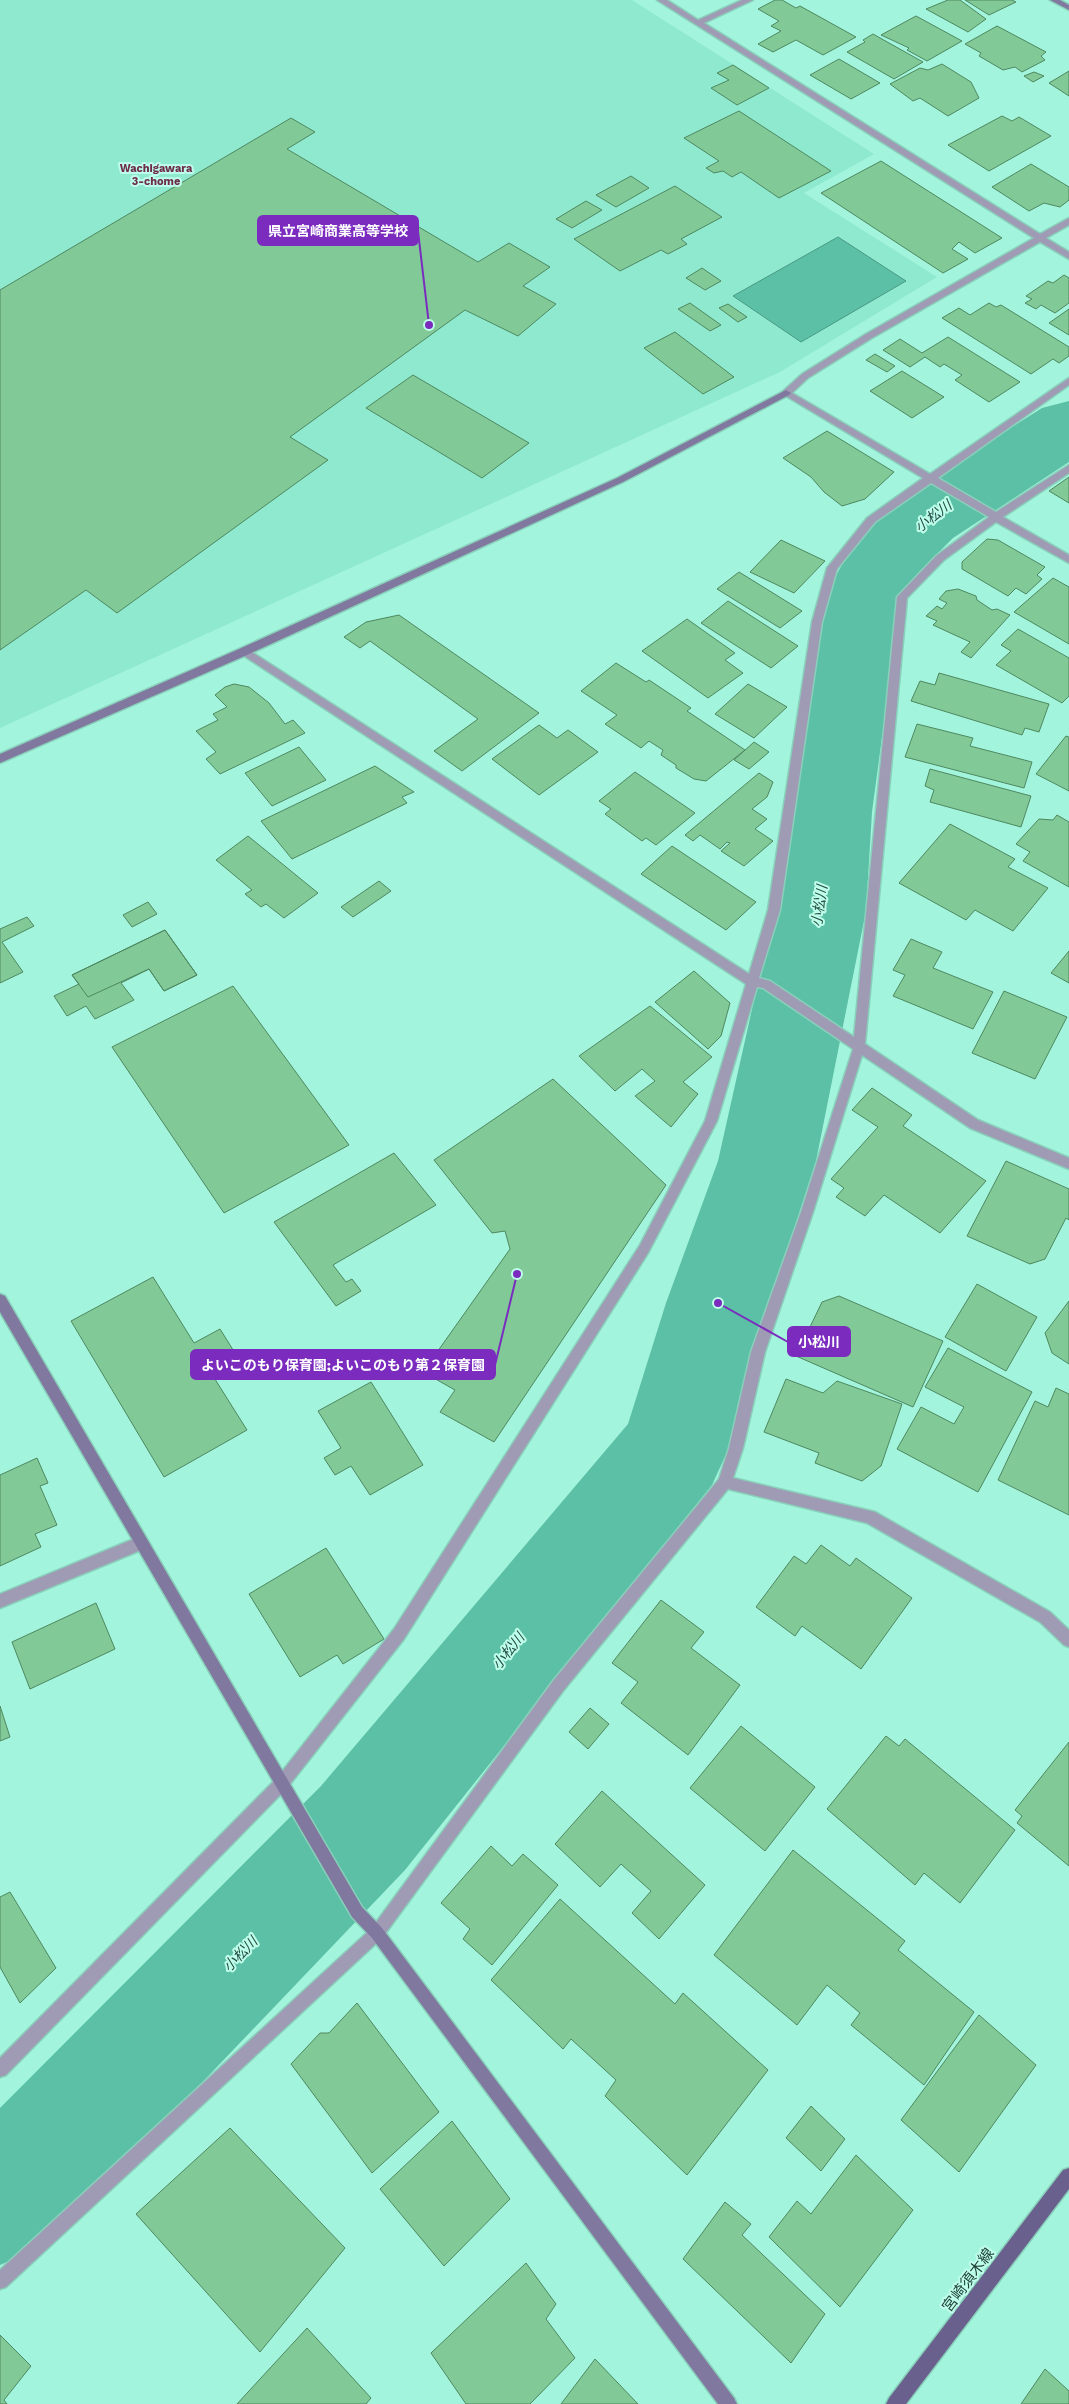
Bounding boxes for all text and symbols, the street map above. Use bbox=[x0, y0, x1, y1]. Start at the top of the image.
district label: Wachigawara 3-chome bbox=[120, 162, 193, 188]
callout: 県立宮崎商業高等学校 bbox=[258, 216, 418, 245]
text: 県立宮崎商業高等学校 bbox=[268, 223, 408, 239]
water label: 小松川 bbox=[911, 496, 956, 535]
water label: 小松川 bbox=[808, 882, 830, 928]
callout: 小松川 bbox=[788, 1327, 850, 1356]
text: 小松川 bbox=[798, 1334, 840, 1350]
callout: よいこのもり保育園;よいこのもり第２保育園 bbox=[191, 1350, 495, 1379]
text: よいこのもり保育園;よいこのもり第２保育園 bbox=[201, 1357, 485, 1373]
water label: 小松川 bbox=[489, 1628, 529, 1672]
water label: 小松川 bbox=[220, 1932, 262, 1975]
street label: 宮崎須木線 bbox=[938, 2245, 998, 2315]

